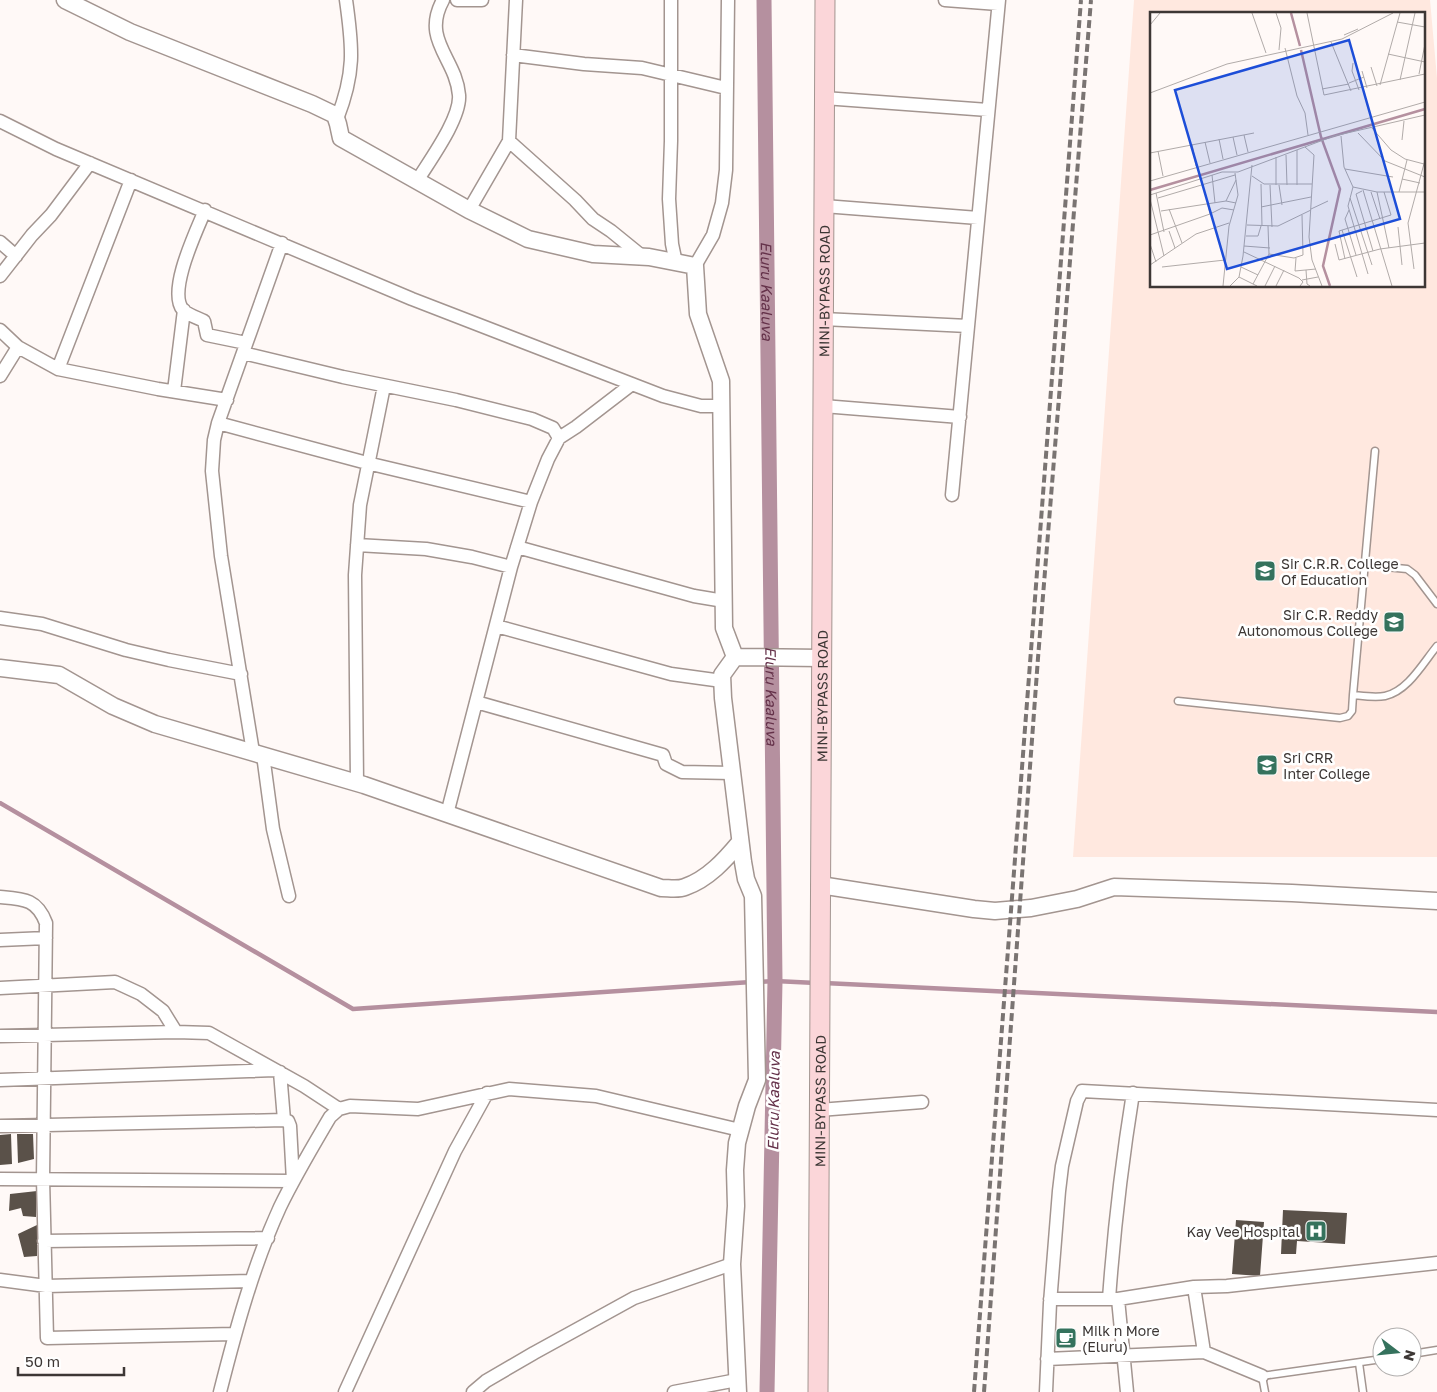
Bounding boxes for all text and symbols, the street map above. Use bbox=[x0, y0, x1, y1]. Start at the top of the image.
inset map bbox=[1150, 12, 1424, 288]
street label: MINI-BYPASS ROAD bbox=[815, 225, 832, 357]
water label: Eluru Kaaluva bbox=[758, 241, 777, 341]
place label: Sir C.R.R. College Of Education bbox=[1281, 555, 1399, 588]
school or university icon: Sir C.R.R. College Of Education bbox=[1253, 559, 1277, 583]
place label: Sir C.R. Reddy Autonomous College bbox=[1238, 606, 1378, 639]
school or university icon: Sir C.R. Reddy Autonomous College bbox=[1382, 610, 1406, 634]
street label: MINI-BYPASS ROAD bbox=[813, 630, 830, 762]
water label: Eluru Kaaluva bbox=[762, 646, 781, 746]
place label: Sri CRR Inter College bbox=[1283, 749, 1370, 782]
school or university icon: Sri CRR Inter College bbox=[1255, 753, 1279, 777]
street label: MINI-BYPASS ROAD bbox=[811, 1035, 828, 1167]
water label: Eluru Kaaluva bbox=[763, 1051, 783, 1151]
hospital icon: Kay Vee Hospital bbox=[1304, 1219, 1328, 1243]
place label: Kay Vee Hospital bbox=[1186, 1223, 1300, 1240]
place label: Milk n More (Eluru) bbox=[1082, 1322, 1160, 1355]
cafe icon: Milk n More (Eluru) bbox=[1054, 1326, 1078, 1350]
north arrow bbox=[1372, 1327, 1422, 1377]
scale bar bbox=[18, 1344, 124, 1376]
text: N bbox=[1400, 1348, 1420, 1363]
text: 50 m bbox=[25, 1352, 60, 1370]

